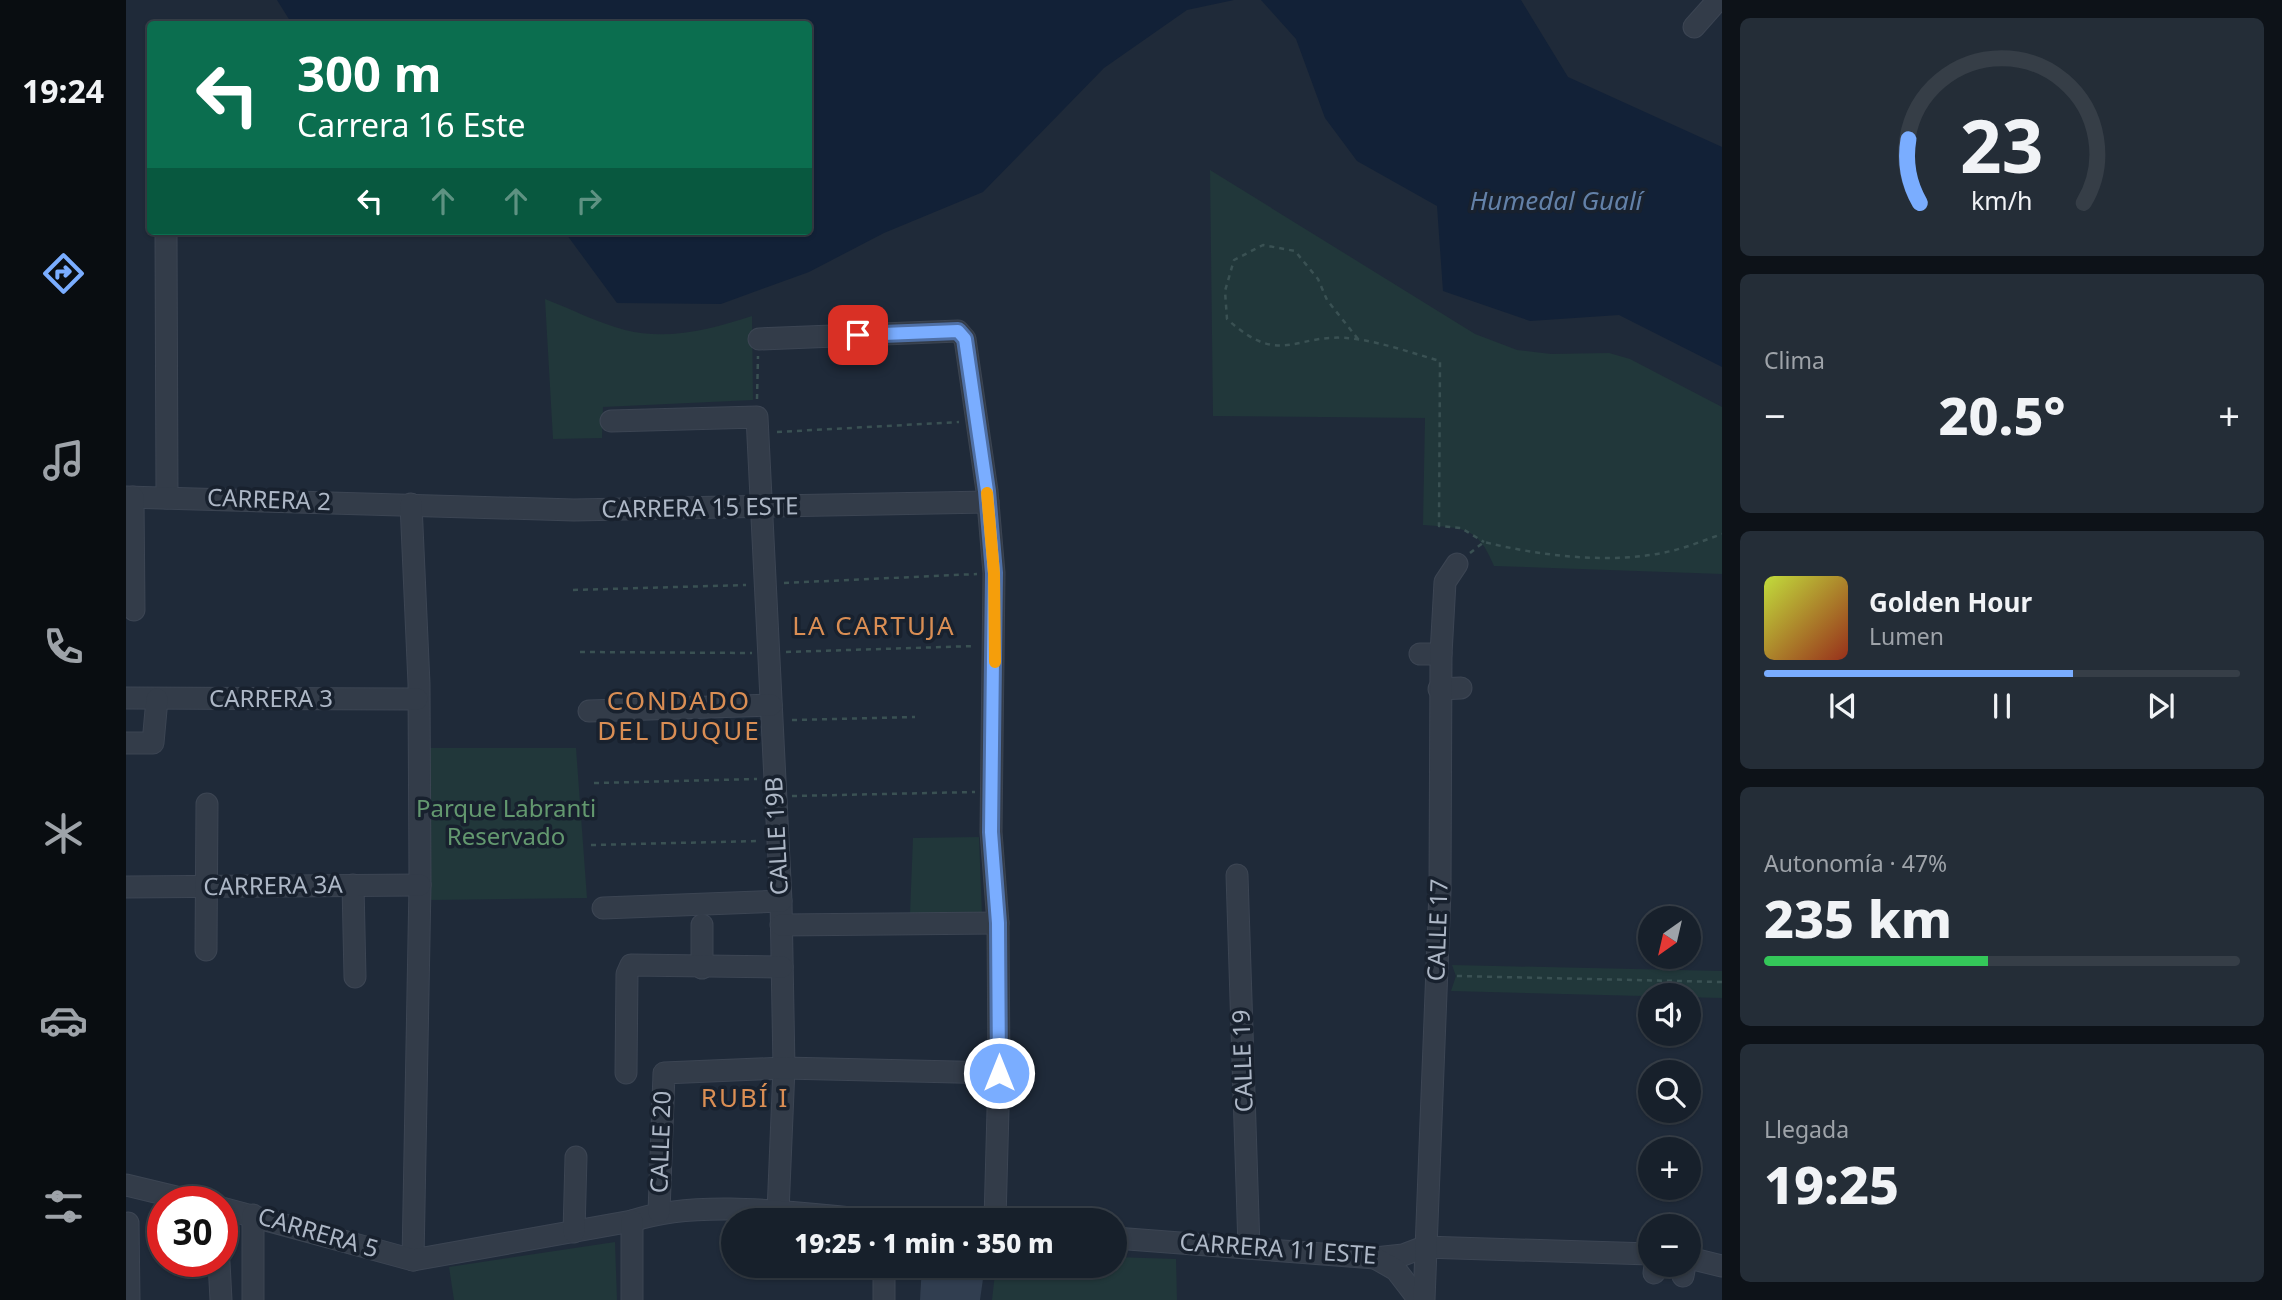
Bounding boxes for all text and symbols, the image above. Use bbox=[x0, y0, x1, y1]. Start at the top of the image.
text: 300 m bbox=[297, 40, 442, 106]
icon: left bbox=[182, 49, 273, 140]
text: 19:24 bbox=[22, 69, 104, 112]
text: 23 bbox=[1960, 96, 2044, 195]
text: Carrera 16 Este bbox=[297, 103, 526, 146]
icon: left bbox=[351, 182, 389, 220]
icon: ahead bbox=[424, 182, 462, 220]
icon: ahead bbox=[497, 182, 535, 220]
icon: right bbox=[570, 182, 608, 220]
water label: Humedal Gualí bbox=[1470, 182, 1646, 218]
text: km/h bbox=[1971, 183, 2033, 217]
icon: directions bbox=[39, 249, 88, 298]
pin bbox=[828, 305, 888, 365]
icon: arrive bbox=[839, 316, 877, 354]
text: Clima bbox=[1764, 344, 1825, 376]
text: 20.5° bbox=[1939, 379, 2065, 450]
text: − bbox=[1764, 389, 1786, 441]
text: + bbox=[2218, 389, 2240, 441]
icon: music bbox=[39, 436, 88, 485]
street label: CARRERA 2 bbox=[207, 480, 332, 517]
street label: CARRERA 15 ESTE bbox=[601, 488, 799, 525]
text: Golden Hour bbox=[1869, 584, 2032, 620]
district label: LA CARTUJA bbox=[792, 607, 956, 643]
text: Lumen bbox=[1869, 620, 1944, 652]
icon: phone bbox=[39, 622, 88, 671]
street label: CARRERA 3 bbox=[209, 681, 333, 714]
district label: CONDADO DEL DUQUE bbox=[597, 682, 761, 748]
icon: previous bbox=[1824, 687, 1862, 725]
icon: pause bbox=[1983, 687, 2021, 725]
icon: next bbox=[2142, 687, 2180, 725]
street label: CALLE 19B bbox=[756, 776, 795, 896]
park label: Parque Labranti Reservado bbox=[416, 791, 596, 852]
icon: climate bbox=[39, 809, 88, 858]
text: Autonomía · 47% bbox=[1764, 847, 1947, 879]
street label: CARRERA 3A bbox=[203, 867, 344, 902]
street label: CALLE 17 bbox=[1418, 878, 1455, 982]
text: 235 km bbox=[1764, 882, 1952, 953]
north arrow bbox=[1638, 906, 1701, 970]
map controls bbox=[1638, 906, 1701, 1277]
button: sound bbox=[1638, 983, 1701, 1046]
icon: car bbox=[39, 996, 88, 1045]
street label: CALLE 19 bbox=[1223, 1009, 1260, 1113]
position arrow bbox=[962, 1036, 1036, 1110]
button: search bbox=[1638, 1060, 1701, 1123]
district label: RUBÍ I bbox=[701, 1079, 789, 1115]
street label: CALLE 20 bbox=[641, 1090, 678, 1194]
text: Llegada bbox=[1764, 1113, 1849, 1145]
button: + bbox=[1638, 1137, 1701, 1200]
text: 19:25 bbox=[1764, 1148, 1899, 1219]
icon: filters bbox=[39, 1182, 88, 1231]
speed limit sign: 30 bbox=[147, 1186, 238, 1277]
street label: CARRERA 5 bbox=[254, 1199, 383, 1264]
button: − bbox=[1638, 1214, 1701, 1277]
street label: CARRERA 11 ESTE bbox=[1179, 1224, 1378, 1271]
text: 19:25 · 1 min · 350 m bbox=[794, 1225, 1054, 1261]

